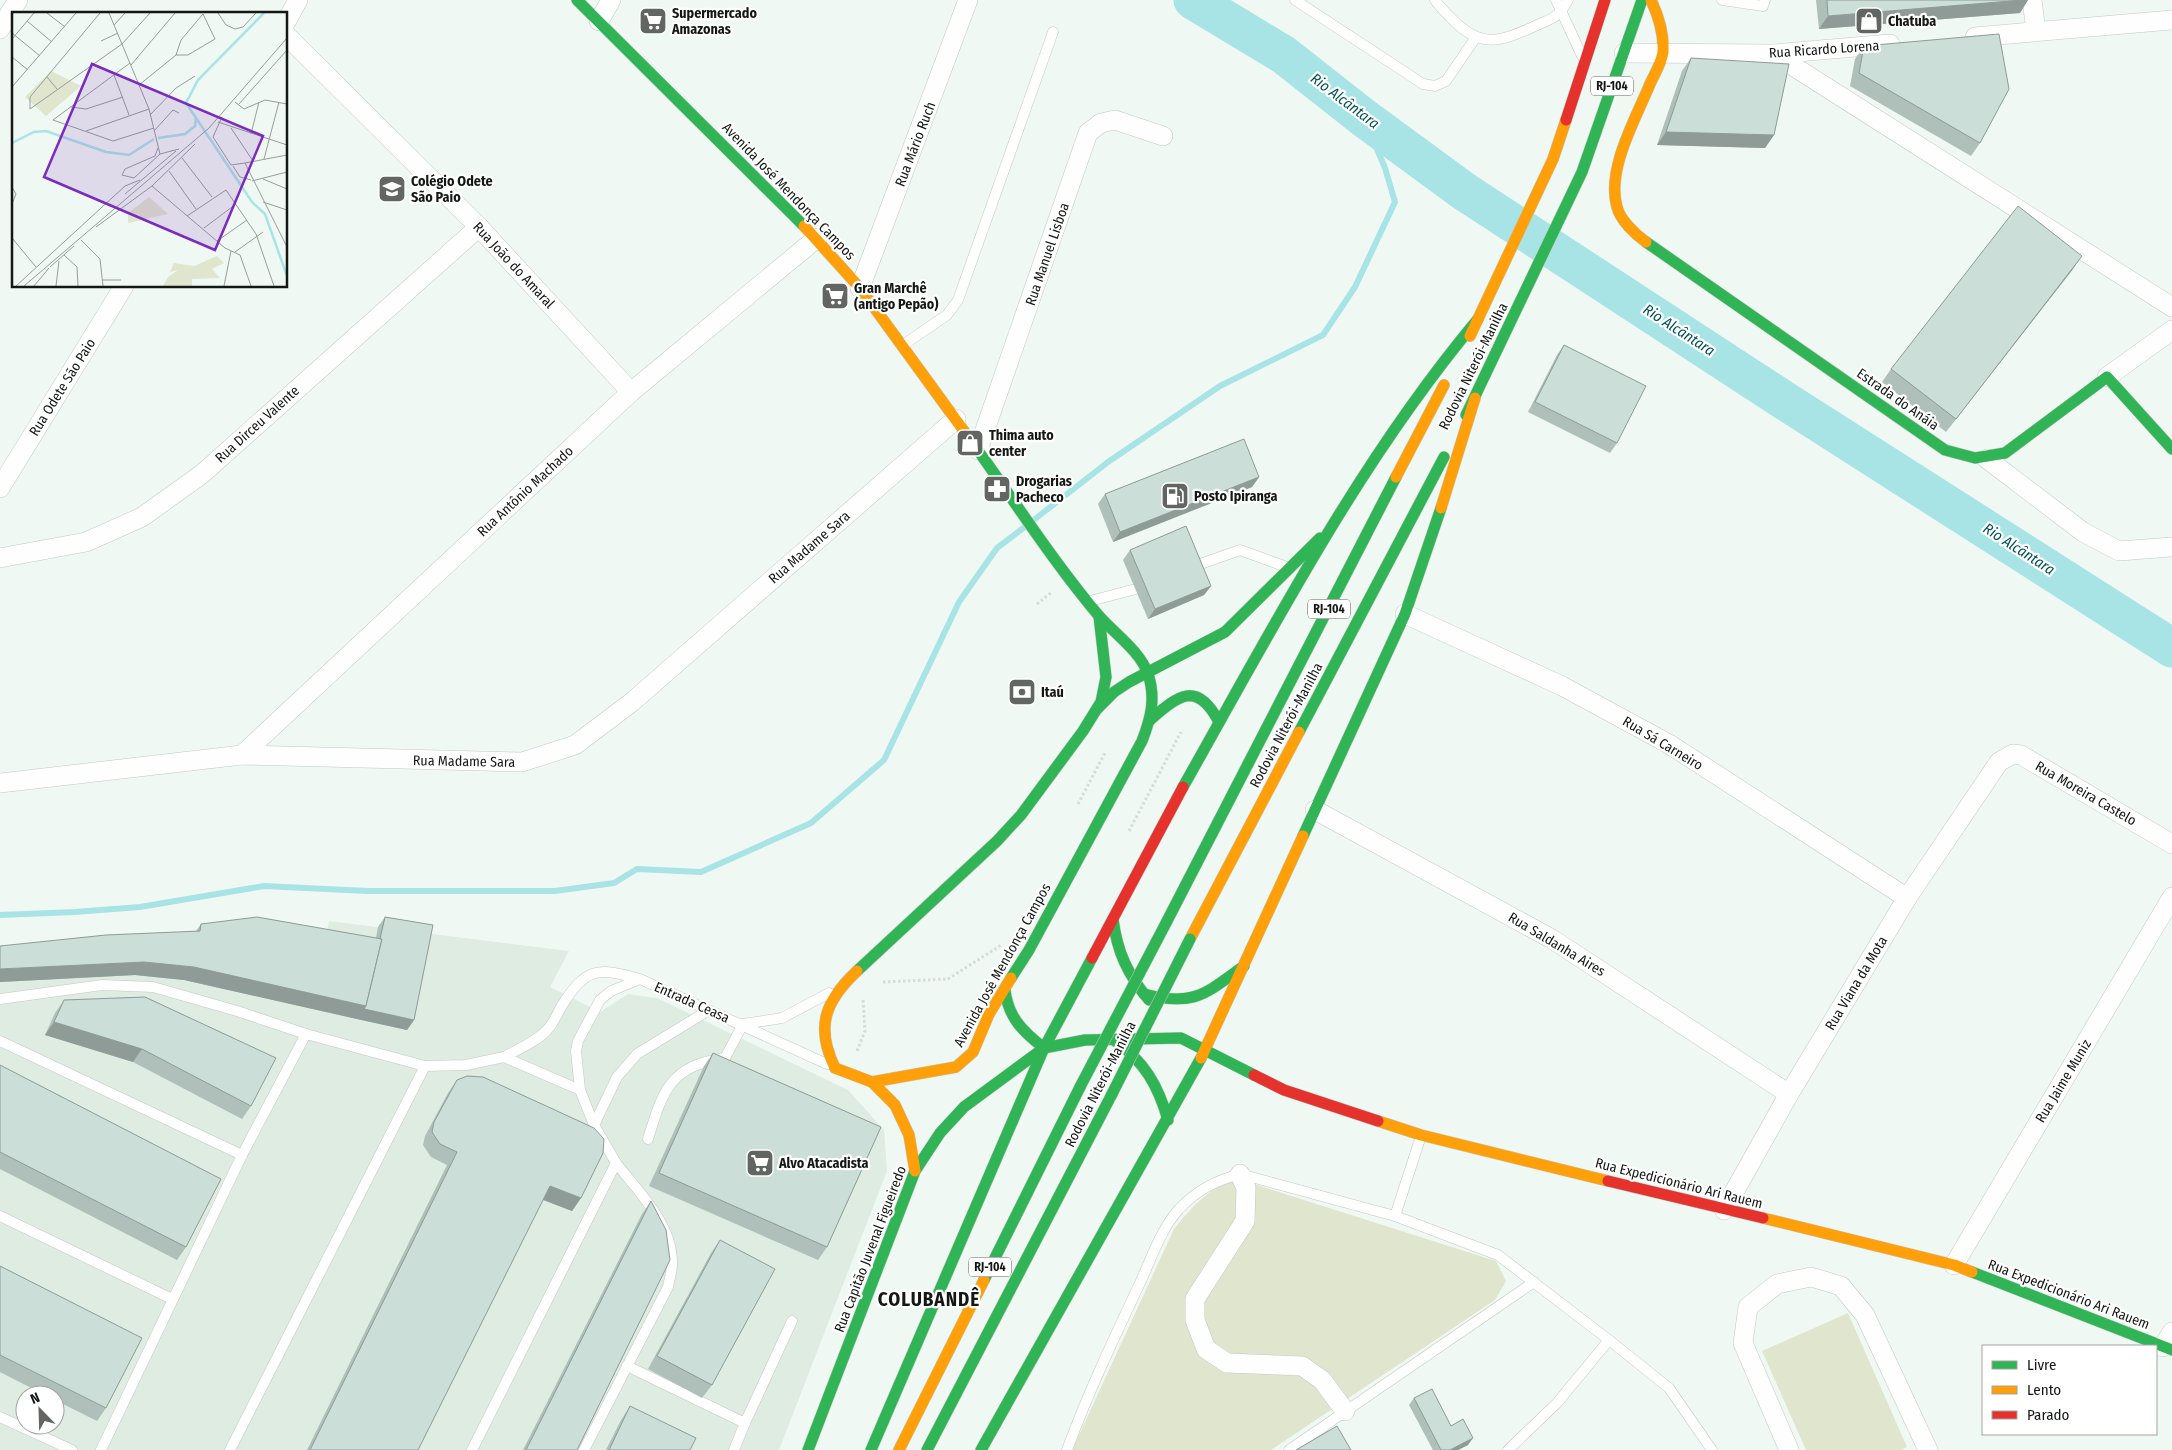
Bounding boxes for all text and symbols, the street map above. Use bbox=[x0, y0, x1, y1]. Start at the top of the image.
place label: Supermercado Amazonas bbox=[671, 5, 757, 38]
supermarket icon: Supermercado Amazonas bbox=[638, 6, 668, 36]
shop icon: Chatuba bbox=[1854, 6, 1884, 36]
inset map bbox=[12, 12, 288, 288]
place label: Chatuba bbox=[1888, 13, 1936, 30]
street label: Rua Ricardo Lorena bbox=[1768, 37, 1880, 62]
water label: Rio Alcântara bbox=[1307, 69, 1383, 133]
road number: RJ-104 bbox=[1591, 76, 1633, 95]
street label: Rua Mário Ruch bbox=[892, 99, 939, 189]
street label: Avenida José Mendonça Campos bbox=[719, 119, 859, 264]
place label: Colégio Odete São Paio bbox=[411, 173, 493, 206]
school or university icon: Colégio Odete São Paio bbox=[377, 174, 407, 204]
street label: Rua Manuel Lisboa bbox=[1022, 200, 1073, 308]
street label: Rua João do Amaral bbox=[469, 219, 558, 312]
place label: Gran Marchê (antigo Pepão) bbox=[854, 280, 939, 313]
supermarket icon: Gran Marchê (antigo Pepão) bbox=[820, 281, 850, 311]
street label: Rodovia Niterói-Manilha bbox=[1435, 300, 1512, 432]
water label: Rio Alcântara bbox=[1640, 300, 1718, 360]
street label: Rua Odete São Paio bbox=[26, 335, 99, 439]
street label: Estrada do Anáia bbox=[1853, 365, 1942, 434]
street label: Rua Dirceu Valente bbox=[212, 382, 303, 466]
place label: Thima auto center bbox=[989, 427, 1054, 460]
shop icon: Thima auto center bbox=[955, 428, 985, 458]
street label: Rua Antônio Machado bbox=[474, 443, 577, 540]
place label: Drogarias Pacheco bbox=[1016, 473, 1072, 506]
pharmacy icon: Drogarias Pacheco bbox=[982, 474, 1012, 504]
fuel station icon: Posto Ipiranga bbox=[1160, 481, 1190, 511]
place label: Posto Ipiranga bbox=[1194, 488, 1278, 505]
street label: Rua Madame Sara bbox=[765, 507, 854, 587]
water label: Rio Alcântara bbox=[1980, 519, 2058, 579]
road number: RJ-104 bbox=[1308, 600, 1350, 618]
street label: Rodovia Niterói-Manilha bbox=[1246, 660, 1327, 791]
bank icon: Itaú bbox=[1007, 677, 1037, 707]
place label: Itaú bbox=[1041, 684, 1064, 701]
street label: Rua Sá Carneiro bbox=[1620, 713, 1706, 774]
street label: Rua Madame Sara bbox=[413, 752, 515, 771]
street label: Rua Moreira Castelo bbox=[2032, 758, 2139, 829]
street label: Avenida José Mendonça Campos bbox=[950, 881, 1055, 1050]
street label: Rua Saldanha Aires bbox=[1505, 909, 1608, 980]
street label: Rua Viana da Mota bbox=[1822, 933, 1891, 1033]
street label: Entrada Ceasa bbox=[652, 978, 732, 1027]
street label: Rodovia Niterói-Manilha bbox=[1061, 1018, 1140, 1150]
street label: Rua Jaime Muniz bbox=[2032, 1036, 2095, 1126]
supermarket icon: Alvo Atacadista bbox=[745, 1148, 775, 1178]
street label: Rua Expedicionário Ari Rauem bbox=[1593, 1154, 1764, 1213]
place label: Alvo Atacadista bbox=[778, 1155, 869, 1172]
street label: Rua Capitão Juvenal Figueiredo bbox=[831, 1164, 910, 1335]
street label: Rua Expedicionário Ari Rauem bbox=[1986, 1256, 2152, 1333]
road number: RJ-104 bbox=[969, 1258, 1011, 1276]
district label: COLUBANDÊ bbox=[878, 1287, 980, 1311]
legend bbox=[1982, 1345, 2157, 1435]
text: Livre bbox=[2027, 1356, 2056, 1374]
text: Lento bbox=[2027, 1381, 2061, 1399]
north arrow bbox=[15, 1385, 65, 1435]
text: N bbox=[28, 1389, 42, 1408]
text: Parado bbox=[2027, 1406, 2070, 1424]

